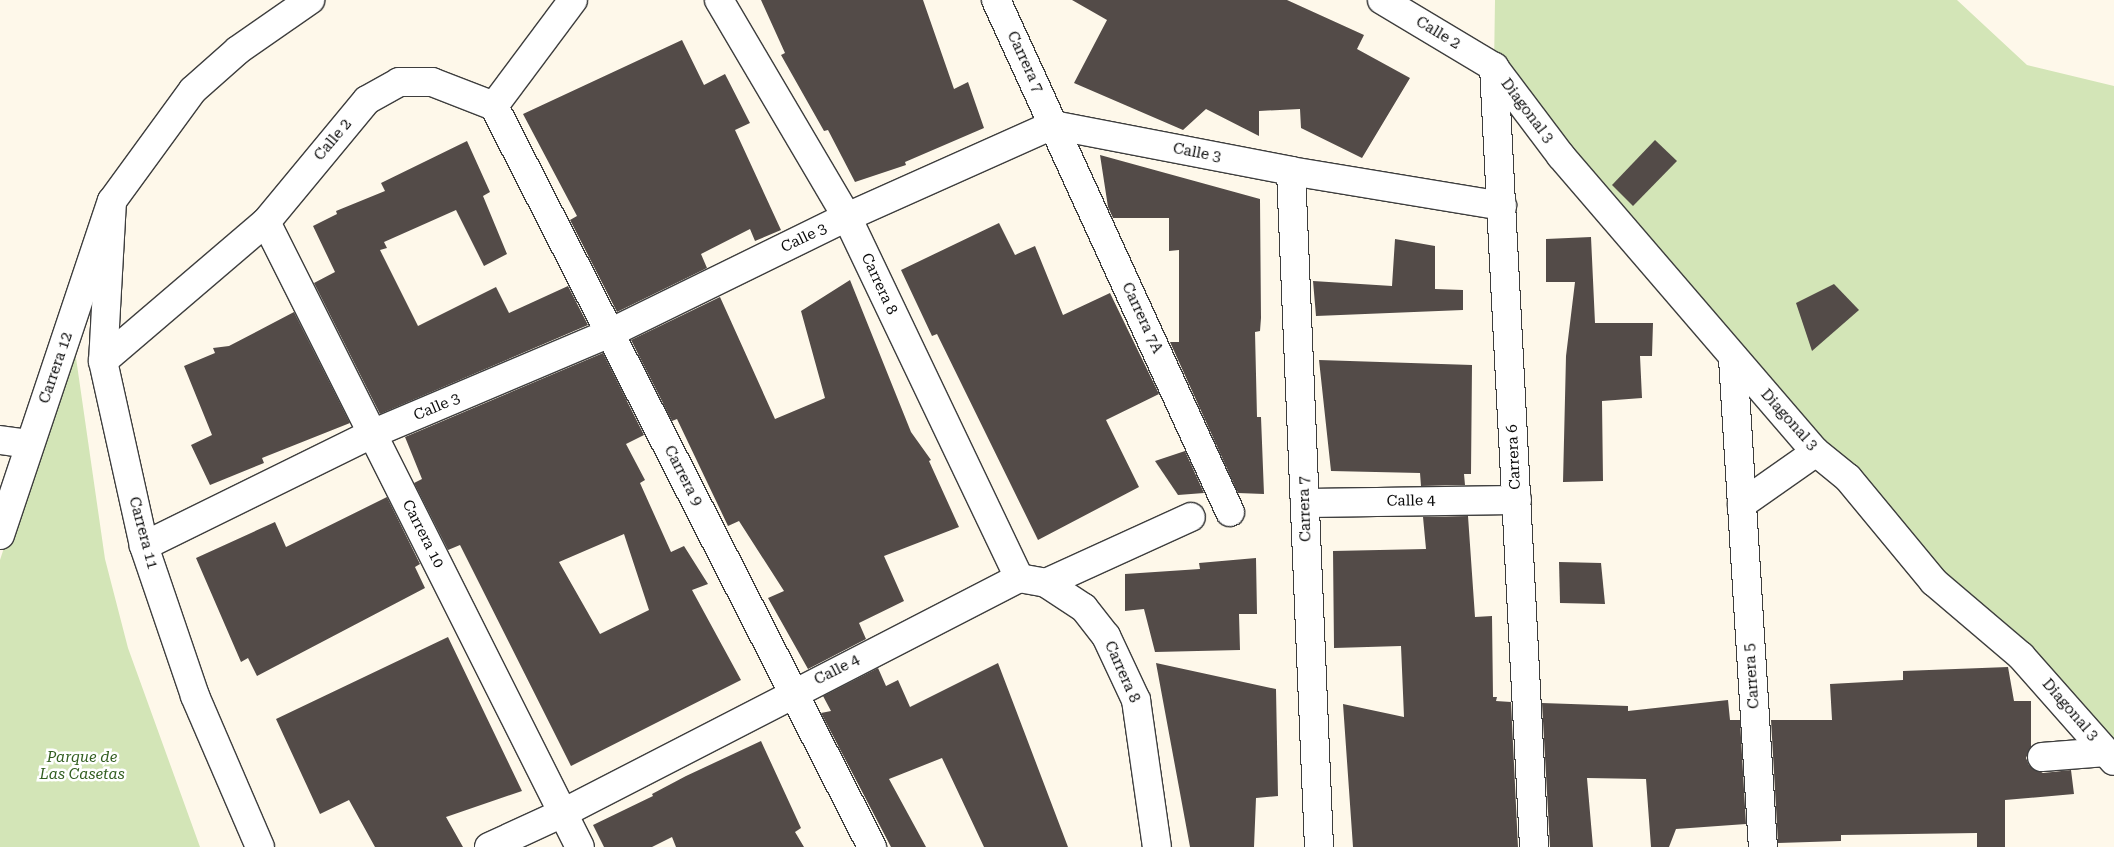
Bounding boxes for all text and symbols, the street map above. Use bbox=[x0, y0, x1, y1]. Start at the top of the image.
street label: Calle 2 bbox=[1413, 13, 1463, 53]
street label: Carrera 7 bbox=[1003, 28, 1047, 96]
street label: Diagonal 3 bbox=[1497, 75, 1557, 147]
street label: Calle 2 bbox=[310, 116, 356, 164]
street label: Calle 3 bbox=[1171, 140, 1223, 166]
street label: Calle 3 bbox=[778, 219, 830, 257]
street label: Carrera 8 bbox=[857, 250, 901, 318]
street label: Carrera 7A bbox=[1118, 280, 1166, 356]
street label: Carrera 12 bbox=[35, 330, 77, 406]
street label: Diagonal 3 bbox=[1757, 386, 1821, 454]
street label: Calle 3 bbox=[411, 389, 463, 425]
street label: Carrera 6 bbox=[1503, 424, 1525, 490]
street label: Carrera 9 bbox=[660, 443, 706, 509]
street label: Carrera 7 bbox=[1295, 476, 1315, 542]
street label: Calle 4 bbox=[1387, 492, 1435, 510]
street label: Carrera 11 bbox=[125, 495, 161, 571]
street label: Carrera 10 bbox=[398, 497, 448, 571]
street label: Carrera 8 bbox=[1100, 638, 1144, 706]
street label: Carrera 5 bbox=[1741, 643, 1763, 709]
street label: Calle 4 bbox=[811, 651, 863, 689]
street label: Diagonal 3 bbox=[2038, 675, 2102, 745]
park label: Parque de Las Casetas bbox=[39, 748, 125, 783]

